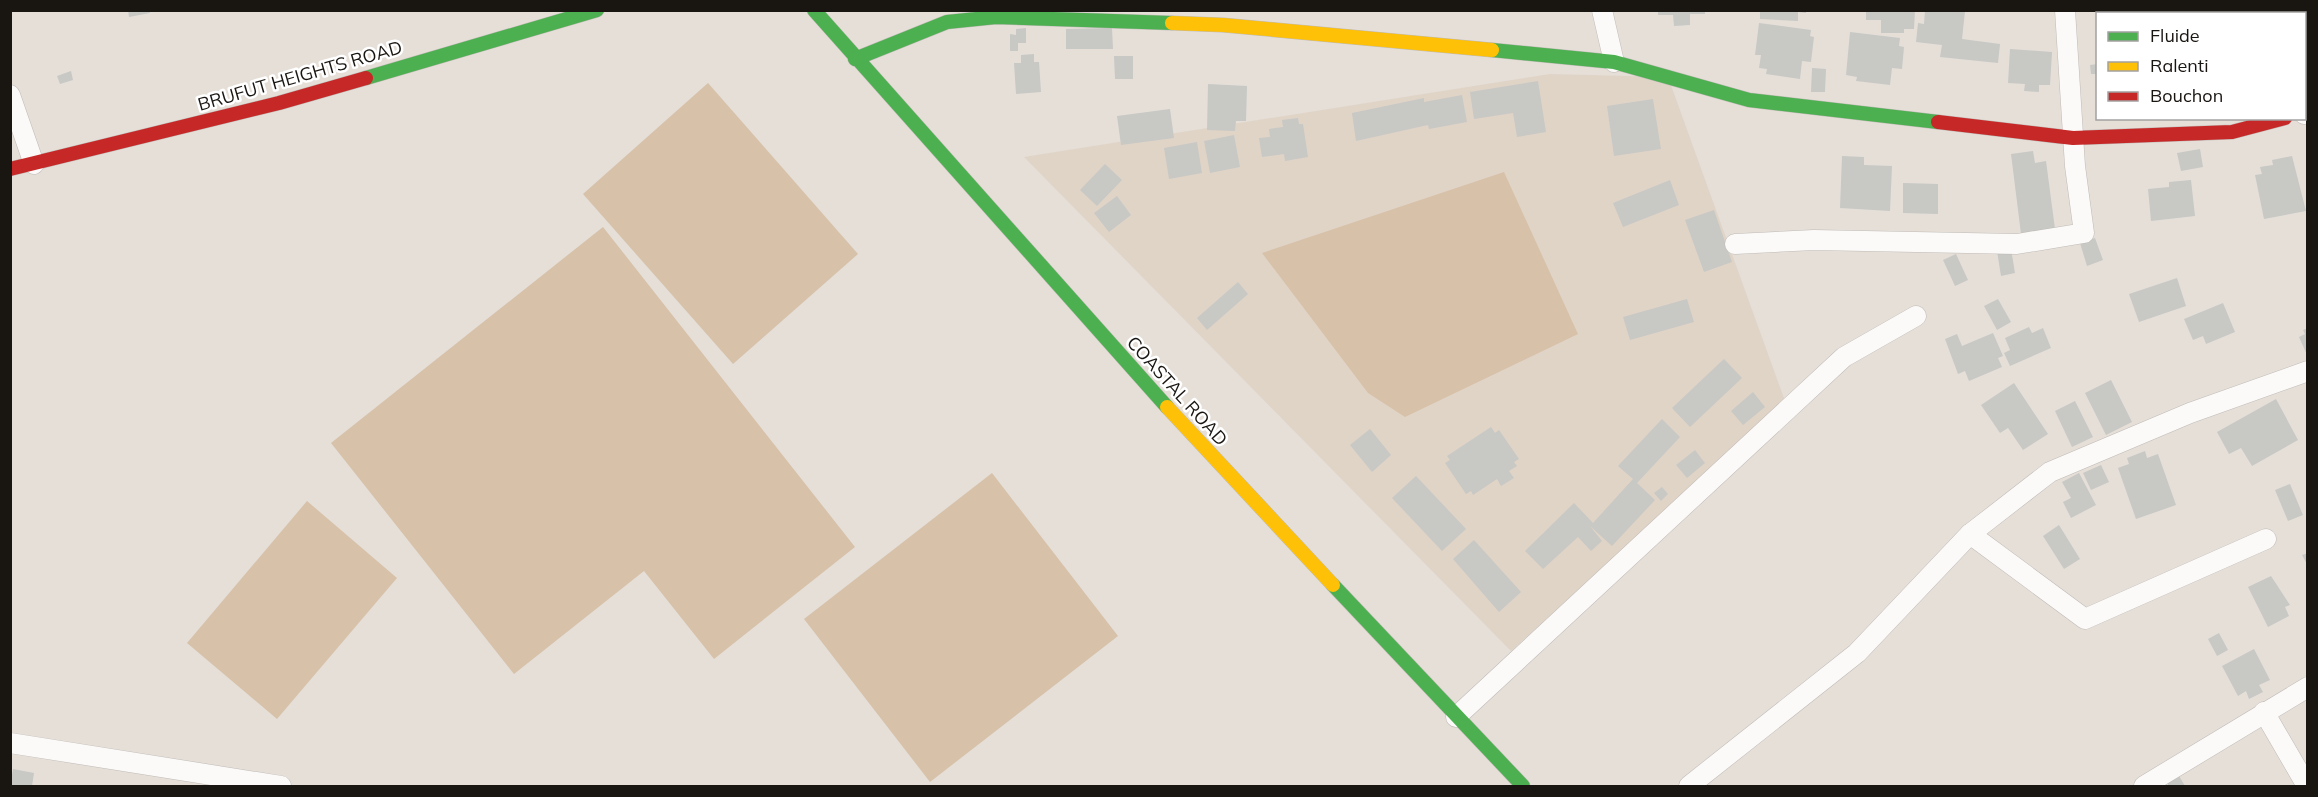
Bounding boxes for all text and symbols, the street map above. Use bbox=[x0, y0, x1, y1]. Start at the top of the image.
legend bbox=[2096, 12, 2306, 120]
text: Fluide bbox=[2150, 24, 2200, 47]
street label: BRUFUT HEIGHTS ROAD bbox=[195, 35, 405, 116]
text: Ralenti bbox=[2150, 54, 2208, 77]
text: Bouchon bbox=[2150, 84, 2223, 107]
street label: COASTAL ROAD bbox=[1122, 331, 1233, 450]

